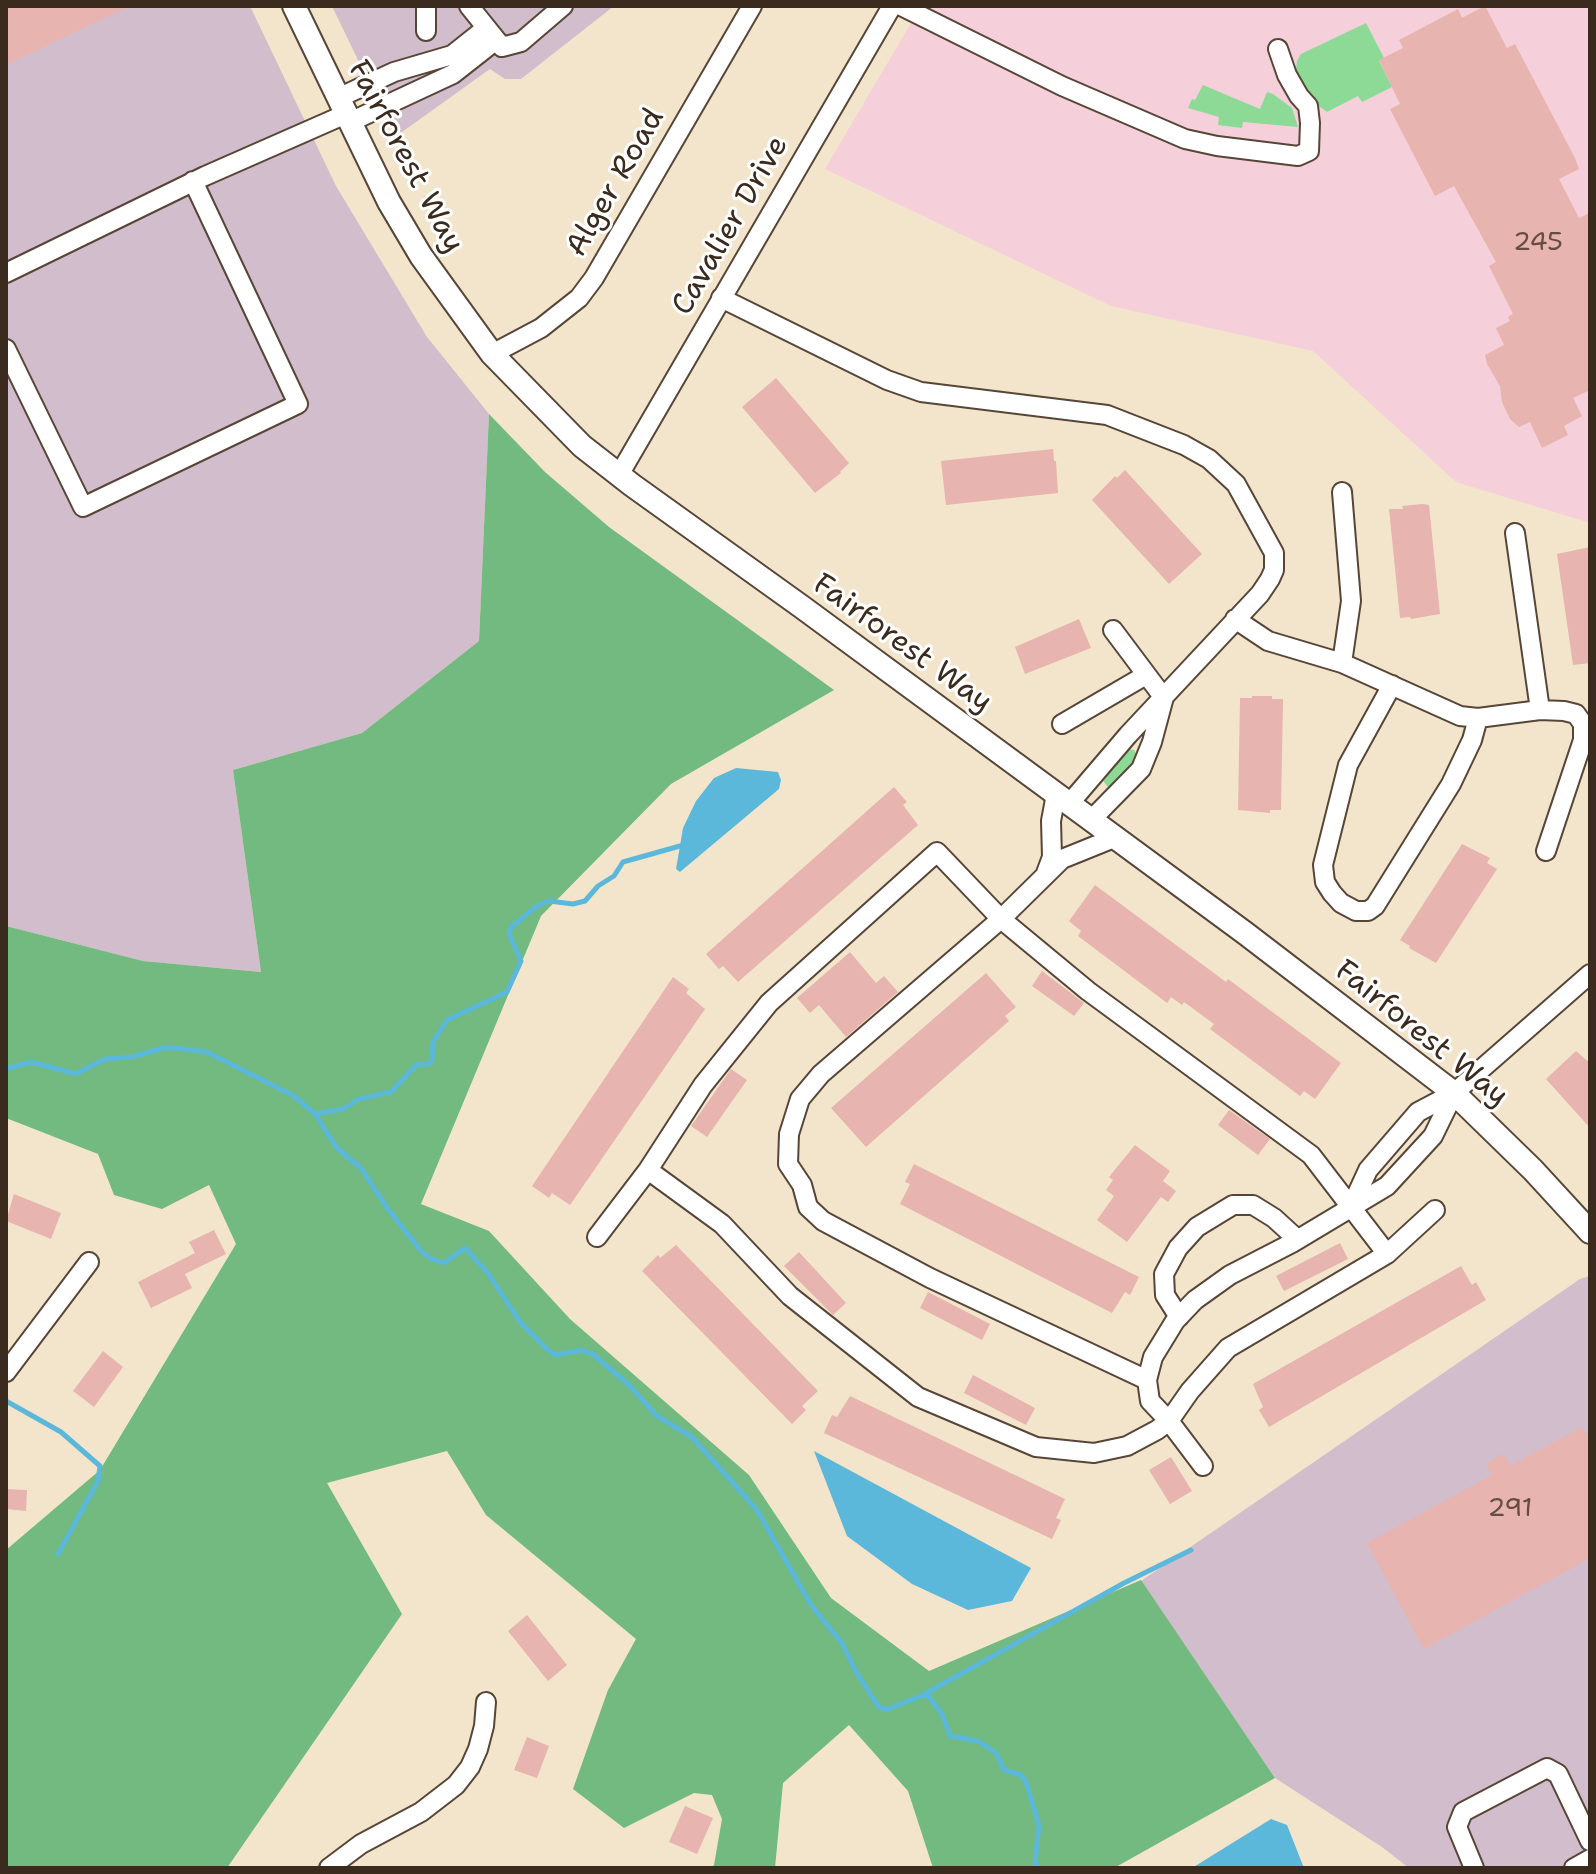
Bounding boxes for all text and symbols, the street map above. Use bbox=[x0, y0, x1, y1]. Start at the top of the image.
street label: Fairforest Way bbox=[339, 55, 471, 259]
street label: Alger Road bbox=[559, 103, 673, 263]
street label: Cavalier Drive bbox=[665, 130, 797, 322]
house number: 245 bbox=[1513, 227, 1563, 259]
street label: Fairforest Way bbox=[805, 567, 999, 721]
street label: Fairforest Way bbox=[1327, 953, 1515, 1115]
house number: 291 bbox=[1488, 1493, 1532, 1525]

